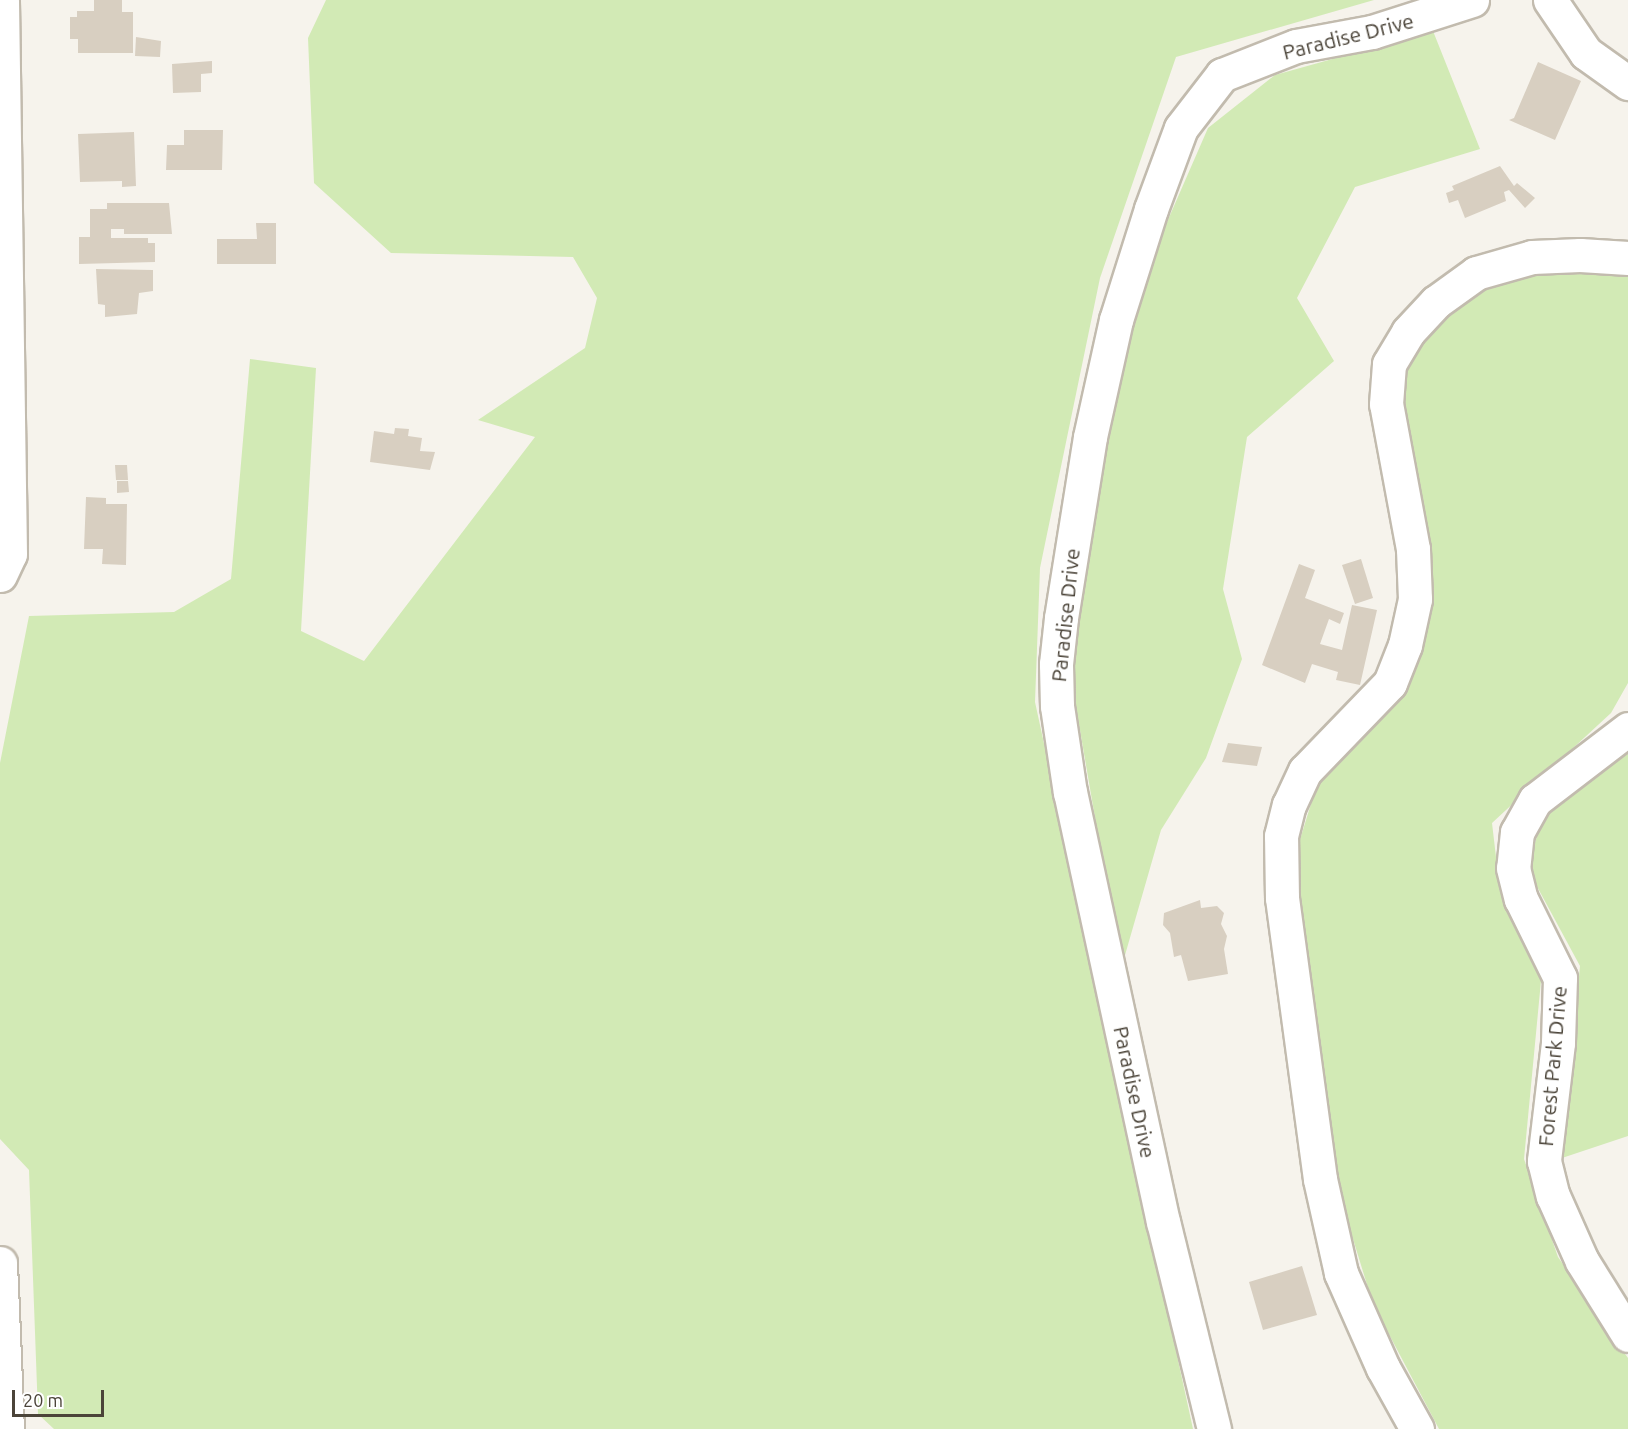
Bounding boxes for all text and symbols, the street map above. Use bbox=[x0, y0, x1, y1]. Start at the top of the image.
street label: Paradise Drive bbox=[1280, 8, 1416, 64]
street label: Paradise Drive bbox=[1045, 547, 1085, 683]
street label: Forest Park Drive bbox=[1532, 985, 1572, 1147]
street label: Paradise Drive bbox=[1109, 1024, 1161, 1160]
scale bar bbox=[15, 1378, 106, 1416]
text: 20 m bbox=[23, 1390, 63, 1410]

